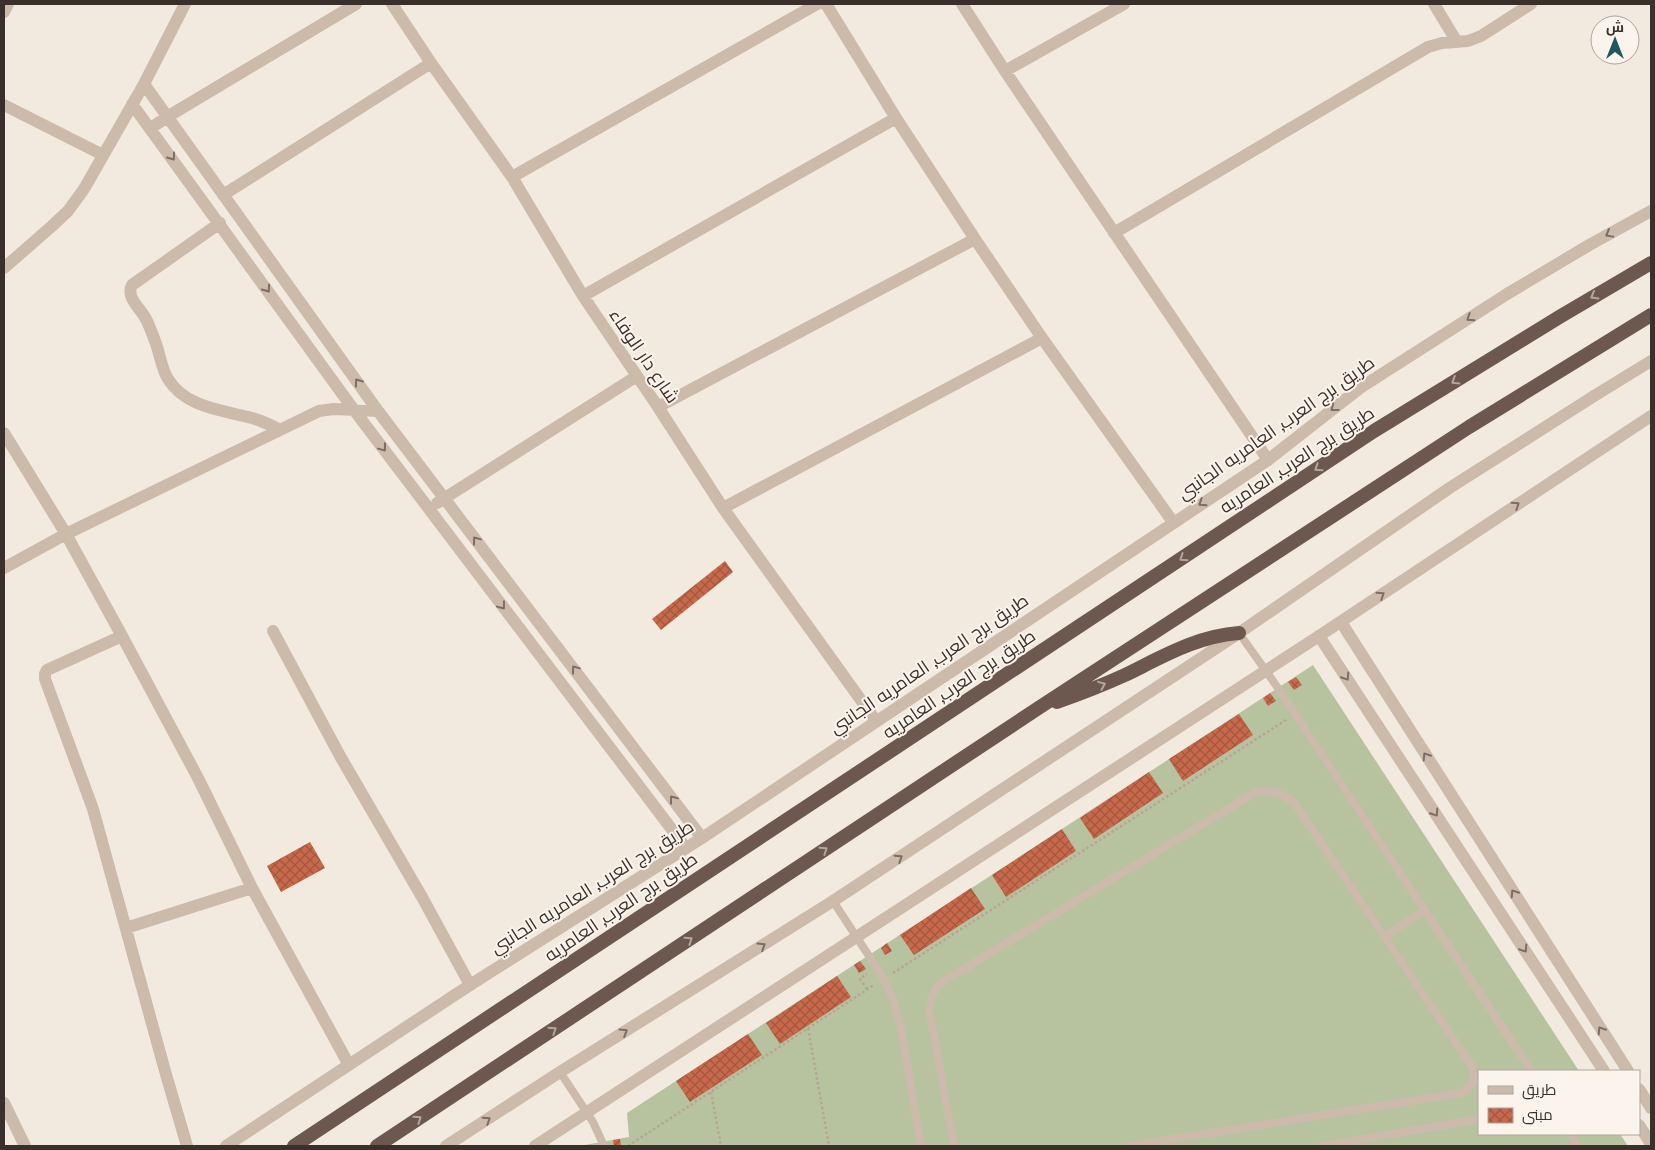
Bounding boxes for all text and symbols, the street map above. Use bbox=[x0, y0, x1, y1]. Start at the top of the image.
north arrow bbox=[1590, 15, 1640, 65]
text: ش bbox=[1606, 18, 1624, 36]
one-way arrow bbox=[166, 151, 175, 161]
one-way arrow bbox=[1605, 228, 1614, 238]
one-way arrow bbox=[261, 283, 270, 293]
one-way arrow bbox=[1590, 290, 1599, 300]
street label: شارع دار الوفاء bbox=[604, 304, 684, 408]
one-way arrow bbox=[1466, 312, 1475, 321]
street label: طريق برج العرب, العامريه الجانبي bbox=[1173, 351, 1379, 505]
one-way arrow bbox=[1452, 374, 1461, 384]
one-way arrow bbox=[354, 379, 364, 388]
street label: طريق برج العرب, العامريه bbox=[1215, 402, 1379, 518]
one-way arrow bbox=[1331, 402, 1340, 410]
one-way arrow bbox=[377, 442, 386, 452]
one-way arrow bbox=[1314, 462, 1324, 471]
one-way arrow bbox=[1199, 496, 1208, 506]
one-way arrow bbox=[1511, 502, 1520, 511]
one-way arrow bbox=[473, 536, 482, 546]
one-way arrow bbox=[1179, 552, 1188, 561]
street label: طريق برج العرب, العامريه الجانبي bbox=[825, 589, 1033, 739]
one-way arrow bbox=[1376, 592, 1385, 601]
one-way arrow bbox=[497, 600, 505, 609]
street label: طريق برج العرب, العامريه bbox=[878, 624, 1040, 744]
one-way arrow bbox=[571, 666, 580, 675]
one-way arrow bbox=[1340, 672, 1349, 681]
one-way arrow bbox=[1097, 681, 1106, 691]
one-way arrow bbox=[1423, 753, 1433, 762]
one-way arrow bbox=[670, 795, 679, 805]
one-way arrow bbox=[1429, 807, 1438, 817]
street label: طريق برج العرب, العامريه الجانبي bbox=[486, 815, 698, 959]
street label: طريق برج العرب, العامريه bbox=[540, 847, 702, 967]
one-way arrow bbox=[819, 847, 828, 856]
one-way arrow bbox=[893, 855, 902, 864]
one-way arrow bbox=[1511, 890, 1520, 899]
one-way arrow bbox=[683, 937, 693, 946]
one-way arrow bbox=[756, 942, 765, 952]
one-way arrow bbox=[1518, 943, 1527, 953]
one-way arrow bbox=[548, 1026, 557, 1036]
one-way arrow bbox=[1598, 1027, 1608, 1036]
one-way arrow bbox=[618, 1029, 628, 1038]
legend bbox=[1478, 1070, 1640, 1135]
text: طريق bbox=[1522, 1080, 1556, 1100]
text: مبنى bbox=[1522, 1105, 1553, 1125]
one-way arrow bbox=[412, 1116, 422, 1125]
one-way arrow bbox=[482, 1116, 491, 1126]

